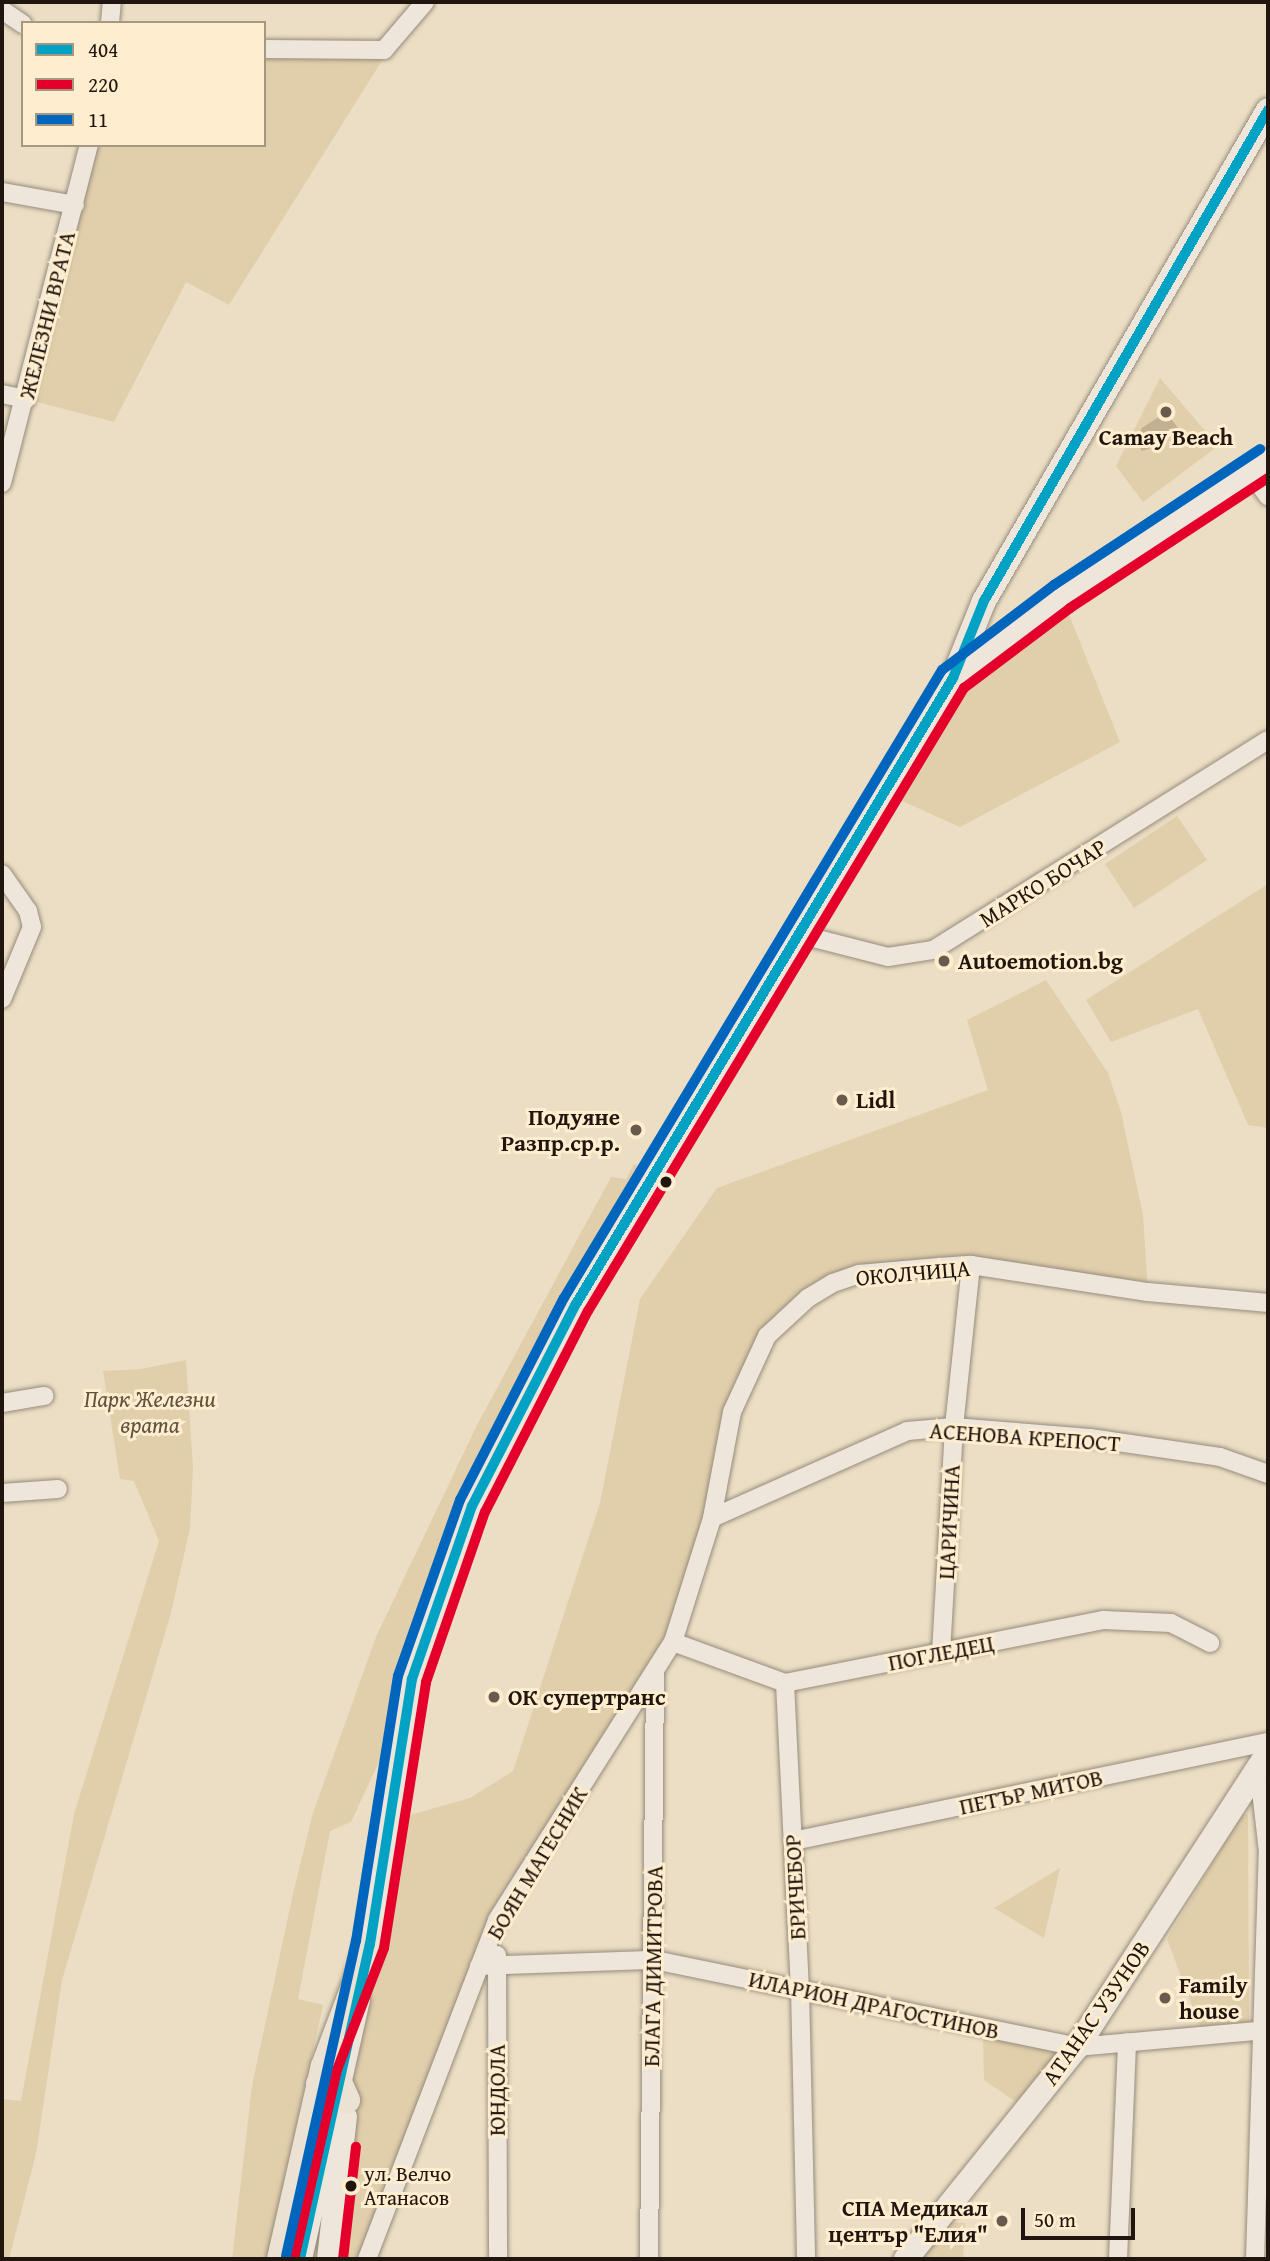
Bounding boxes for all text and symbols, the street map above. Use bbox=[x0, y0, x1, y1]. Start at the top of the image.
legend bbox=[21, 21, 266, 147]
text: 404 bbox=[88, 34, 118, 65]
text: 220 bbox=[88, 69, 118, 100]
text: 11 bbox=[88, 104, 108, 135]
street label: ЖЕЛЕЗНИ ВРАТА bbox=[13, 228, 81, 402]
marker: Camay Beach bbox=[1158, 404, 1174, 420]
place label: Camay Beach bbox=[1099, 423, 1233, 451]
street label: МАРКО БОЧАР bbox=[974, 833, 1112, 933]
place label: Autoemotion.bg bbox=[958, 947, 1123, 975]
marker: Autoemotion.bg bbox=[936, 953, 952, 969]
place label: Lidl bbox=[856, 1086, 895, 1114]
marker: Lidl bbox=[834, 1092, 850, 1108]
place label: Подуяне Разпр.ср.р. bbox=[501, 1103, 620, 1157]
marker: Подуяне Разпр.ср.р. bbox=[626, 1120, 646, 1140]
unlabelled marker bbox=[659, 1175, 673, 1189]
street label: ОКОЛЧИЦА bbox=[855, 1254, 971, 1292]
park label: Парк Железни врата bbox=[84, 1385, 216, 1439]
street label: АСЕНОВА КРЕПОСТ bbox=[928, 1417, 1122, 1457]
street label: ЦАРИЧИНА bbox=[932, 1464, 966, 1580]
street label: ПОГЛЕДЕЦ bbox=[886, 1629, 996, 1677]
place label: ОК супертранс bbox=[508, 1683, 666, 1711]
marker: ОК супертранс bbox=[486, 1689, 502, 1705]
street label: ПЕТЪР МИТОВ bbox=[957, 1763, 1105, 1821]
street label: БОЯН МАГЕСНИК bbox=[481, 1782, 593, 1944]
street label: БРИЧЕБОР bbox=[778, 1833, 812, 1941]
street label: БЛАГА ДИМИТРОВА bbox=[637, 1865, 669, 2067]
street label: АТАНАС УЗУНОВ bbox=[1036, 1936, 1156, 2090]
street label: ИЛАРИОН ДРАГОСТИНОВ bbox=[746, 1965, 1002, 2045]
place label: Family house bbox=[1179, 1971, 1248, 2025]
marker: Family house bbox=[1157, 1990, 1173, 2006]
street label: ЮНДОЛА bbox=[483, 2044, 511, 2136]
place label: ул. Велчо Атанасов bbox=[364, 2161, 451, 2211]
marker: ул. Велчо Атанасов bbox=[344, 2179, 358, 2193]
place label: СПА Медикaл център "Елия" bbox=[828, 2194, 988, 2248]
scale bar bbox=[1025, 2194, 1139, 2238]
text: 50 m bbox=[1034, 2204, 1076, 2235]
marker: СПА Медикaл център "Елия" bbox=[994, 2213, 1010, 2229]

